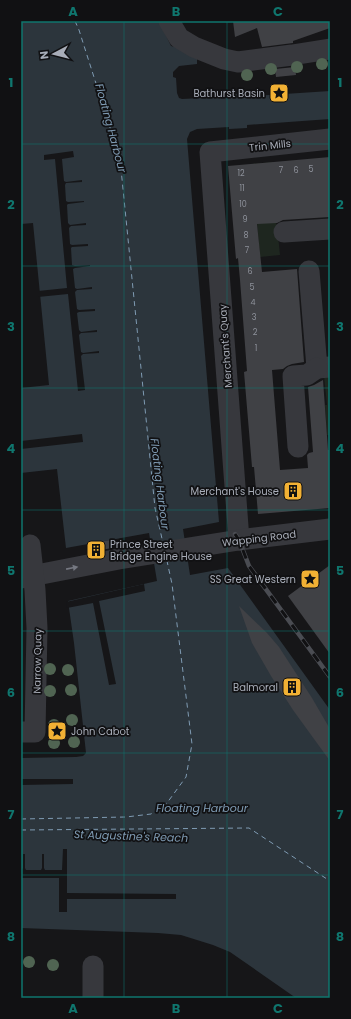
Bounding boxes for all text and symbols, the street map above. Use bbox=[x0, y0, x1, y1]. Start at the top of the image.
text: A bbox=[68, 2, 78, 21]
text: B bbox=[172, 2, 181, 21]
text: C bbox=[273, 2, 283, 21]
north arrow bbox=[34, 34, 74, 74]
text: N bbox=[36, 50, 53, 60]
text: 1 bbox=[9, 73, 13, 92]
text: 1 bbox=[338, 73, 342, 92]
water label: Floating Harbour bbox=[91, 82, 131, 175]
place icon: Bathurst Basin bbox=[268, 82, 290, 104]
place label: Bathurst Basin bbox=[193, 86, 265, 101]
street label: Trin Mills bbox=[248, 136, 292, 155]
house number: 5 bbox=[308, 164, 314, 175]
house number: 7 bbox=[279, 165, 284, 176]
house number: 6 bbox=[293, 165, 299, 176]
house number: 12 bbox=[237, 168, 245, 179]
house number: 11 bbox=[239, 183, 245, 194]
text: 2 bbox=[7, 195, 15, 214]
text: 2 bbox=[336, 195, 344, 214]
house number: 10 bbox=[239, 199, 247, 210]
house number: 9 bbox=[242, 214, 248, 225]
house number: 8 bbox=[243, 230, 249, 241]
house number: 7 bbox=[245, 245, 250, 256]
house number: 6 bbox=[247, 266, 253, 277]
house number: 5 bbox=[249, 282, 255, 293]
house number: 4 bbox=[250, 297, 256, 308]
street label: Merchant's Quay bbox=[215, 303, 236, 388]
house number: 3 bbox=[252, 312, 257, 323]
text: 3 bbox=[7, 317, 15, 336]
text: 3 bbox=[336, 317, 344, 336]
house number: 2 bbox=[253, 327, 258, 338]
house number: 1 bbox=[255, 343, 257, 354]
water label: Floating Harbour bbox=[146, 437, 174, 531]
text: 4 bbox=[7, 439, 16, 458]
text: 4 bbox=[336, 439, 345, 458]
building icon: Merchant's House bbox=[282, 480, 304, 502]
place label: Merchant's House bbox=[191, 484, 279, 499]
street label: Wapping Road bbox=[221, 527, 297, 550]
place label: Prince Street Bridge Engine House bbox=[110, 537, 212, 564]
building icon: Prince Street Bridge Engine House bbox=[85, 539, 107, 561]
text: 5 bbox=[7, 561, 15, 580]
text: 5 bbox=[336, 561, 344, 580]
one-way arrow bbox=[65, 565, 78, 571]
place icon: SS Great Western bbox=[299, 568, 321, 590]
place label: SS Great Western bbox=[210, 572, 296, 587]
street label: Narrow Quay bbox=[29, 628, 46, 694]
building icon: Balmoral bbox=[281, 676, 303, 698]
place label: Balmoral bbox=[233, 680, 278, 695]
text: 6 bbox=[7, 683, 15, 702]
text: 6 bbox=[336, 683, 344, 702]
place icon: John Cabot bbox=[46, 720, 68, 742]
place label: John Cabot bbox=[71, 724, 130, 739]
water label: Floating Harbour bbox=[156, 800, 249, 816]
text: 7 bbox=[8, 805, 15, 824]
text: 7 bbox=[337, 805, 344, 824]
water label: St Augustine's Reach bbox=[74, 826, 188, 846]
text: 8 bbox=[7, 927, 15, 946]
text: 8 bbox=[336, 927, 344, 946]
text: A bbox=[68, 999, 78, 1018]
text: B bbox=[172, 999, 181, 1018]
text: C bbox=[273, 999, 283, 1018]

